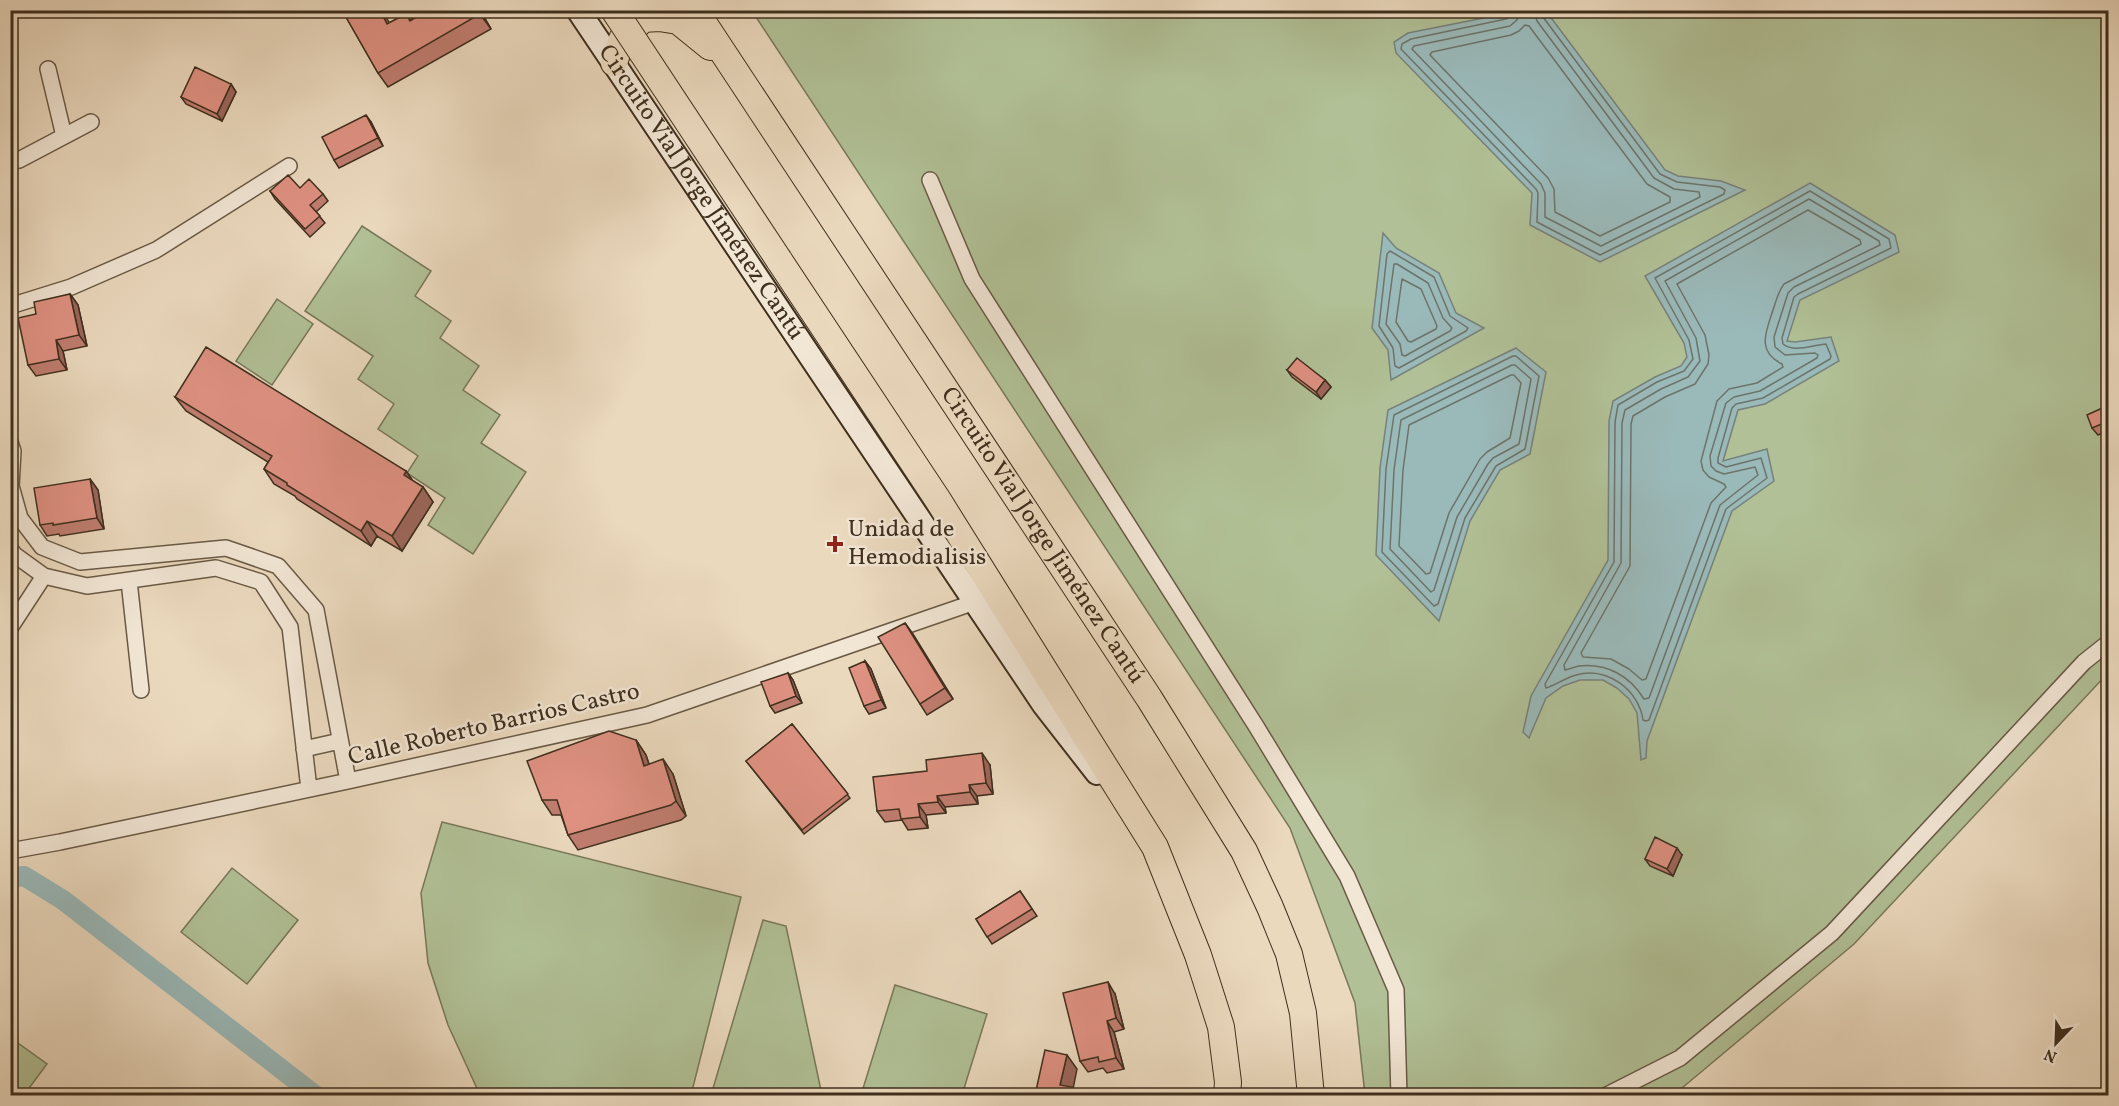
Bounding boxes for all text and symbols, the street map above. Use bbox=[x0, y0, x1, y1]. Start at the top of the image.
street label: Circuito Vial Jorge Jiménez Cantú bbox=[589, 38, 812, 347]
street label: Circuito Vial Jorge Jiménez Cantú bbox=[932, 381, 1152, 691]
place label: Unidad de Hemodialisis bbox=[848, 513, 986, 575]
marker: Unidad de Hemodialisis bbox=[826, 535, 844, 553]
street label: Calle Roberto Barrios Castro bbox=[345, 675, 643, 775]
north arrow bbox=[2026, 1013, 2086, 1073]
text: N bbox=[2041, 1042, 2061, 1067]

